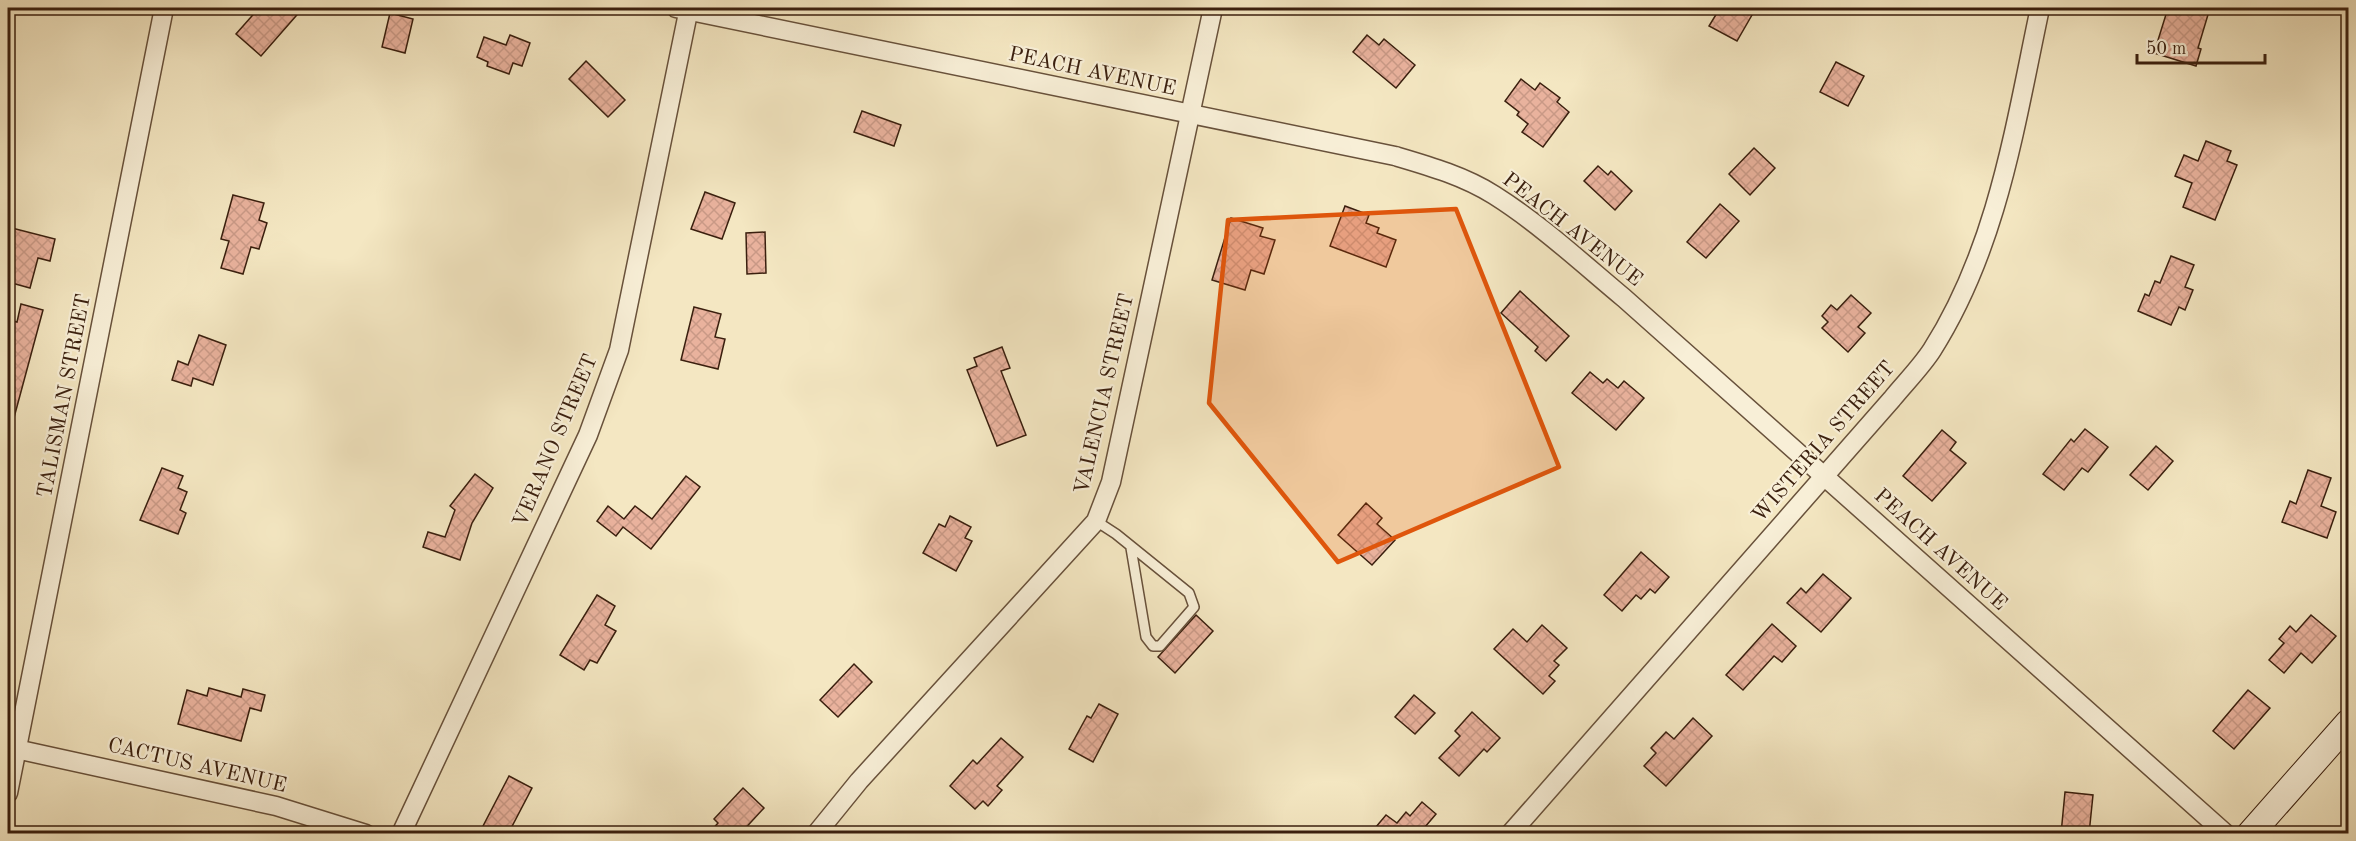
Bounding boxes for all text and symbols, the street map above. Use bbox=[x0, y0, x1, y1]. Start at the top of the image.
scale bar bbox=[2137, 27, 2264, 65]
text: 50 m bbox=[2146, 40, 2186, 58]
street label: PEACH AVENUE bbox=[1006, 44, 1178, 100]
street label: PEACH AVENUE bbox=[1498, 169, 1646, 291]
street label: TALISMAN STREET bbox=[35, 292, 95, 500]
street label: VALENCIA STREET bbox=[1072, 292, 1138, 496]
street label: VERANO STREET bbox=[510, 351, 602, 531]
street label: WISTERIA STREET bbox=[1749, 358, 1899, 526]
street label: PEACH AVENUE bbox=[1870, 485, 2010, 615]
street label: CACTUS AVENUE bbox=[106, 735, 288, 797]

